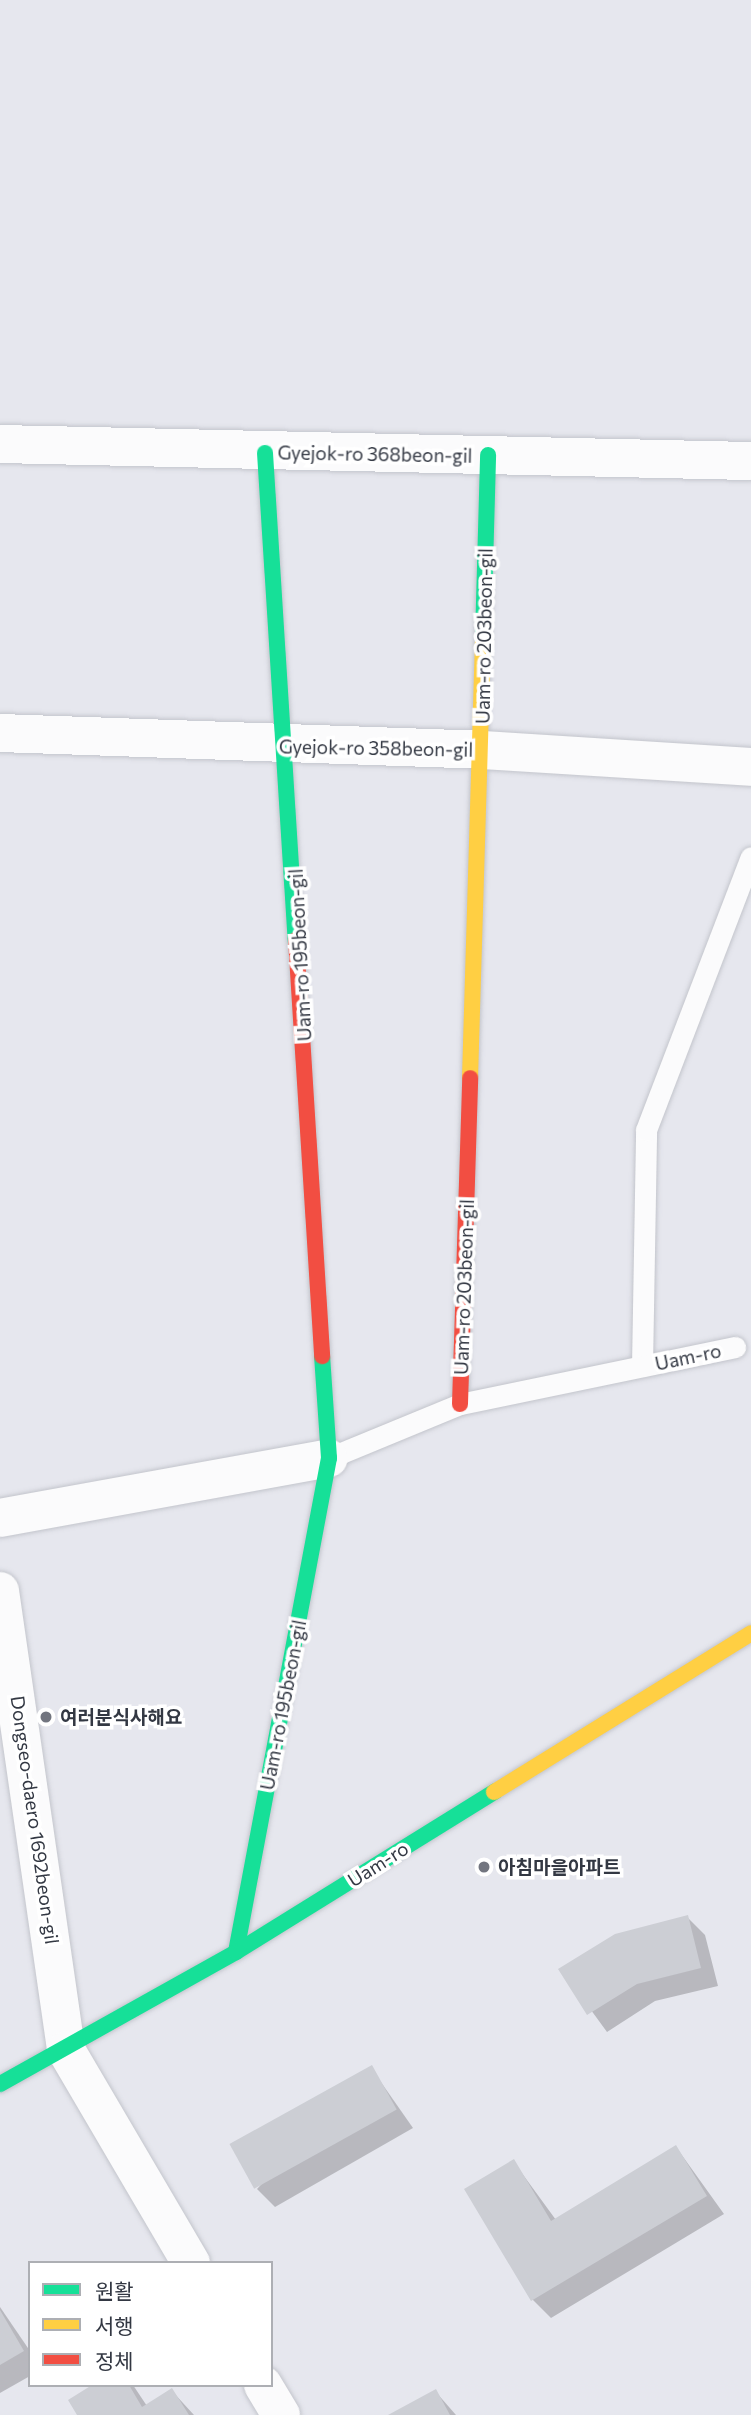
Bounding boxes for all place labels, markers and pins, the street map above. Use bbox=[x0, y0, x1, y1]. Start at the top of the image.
place label: 여러분식사해요 bbox=[60, 1706, 182, 1728]
marker: 여러분식사해요 bbox=[38, 1709, 54, 1725]
place label: 아침마을아파트 bbox=[498, 1856, 620, 1878]
marker: 아침마을아파트 bbox=[476, 1859, 492, 1875]

